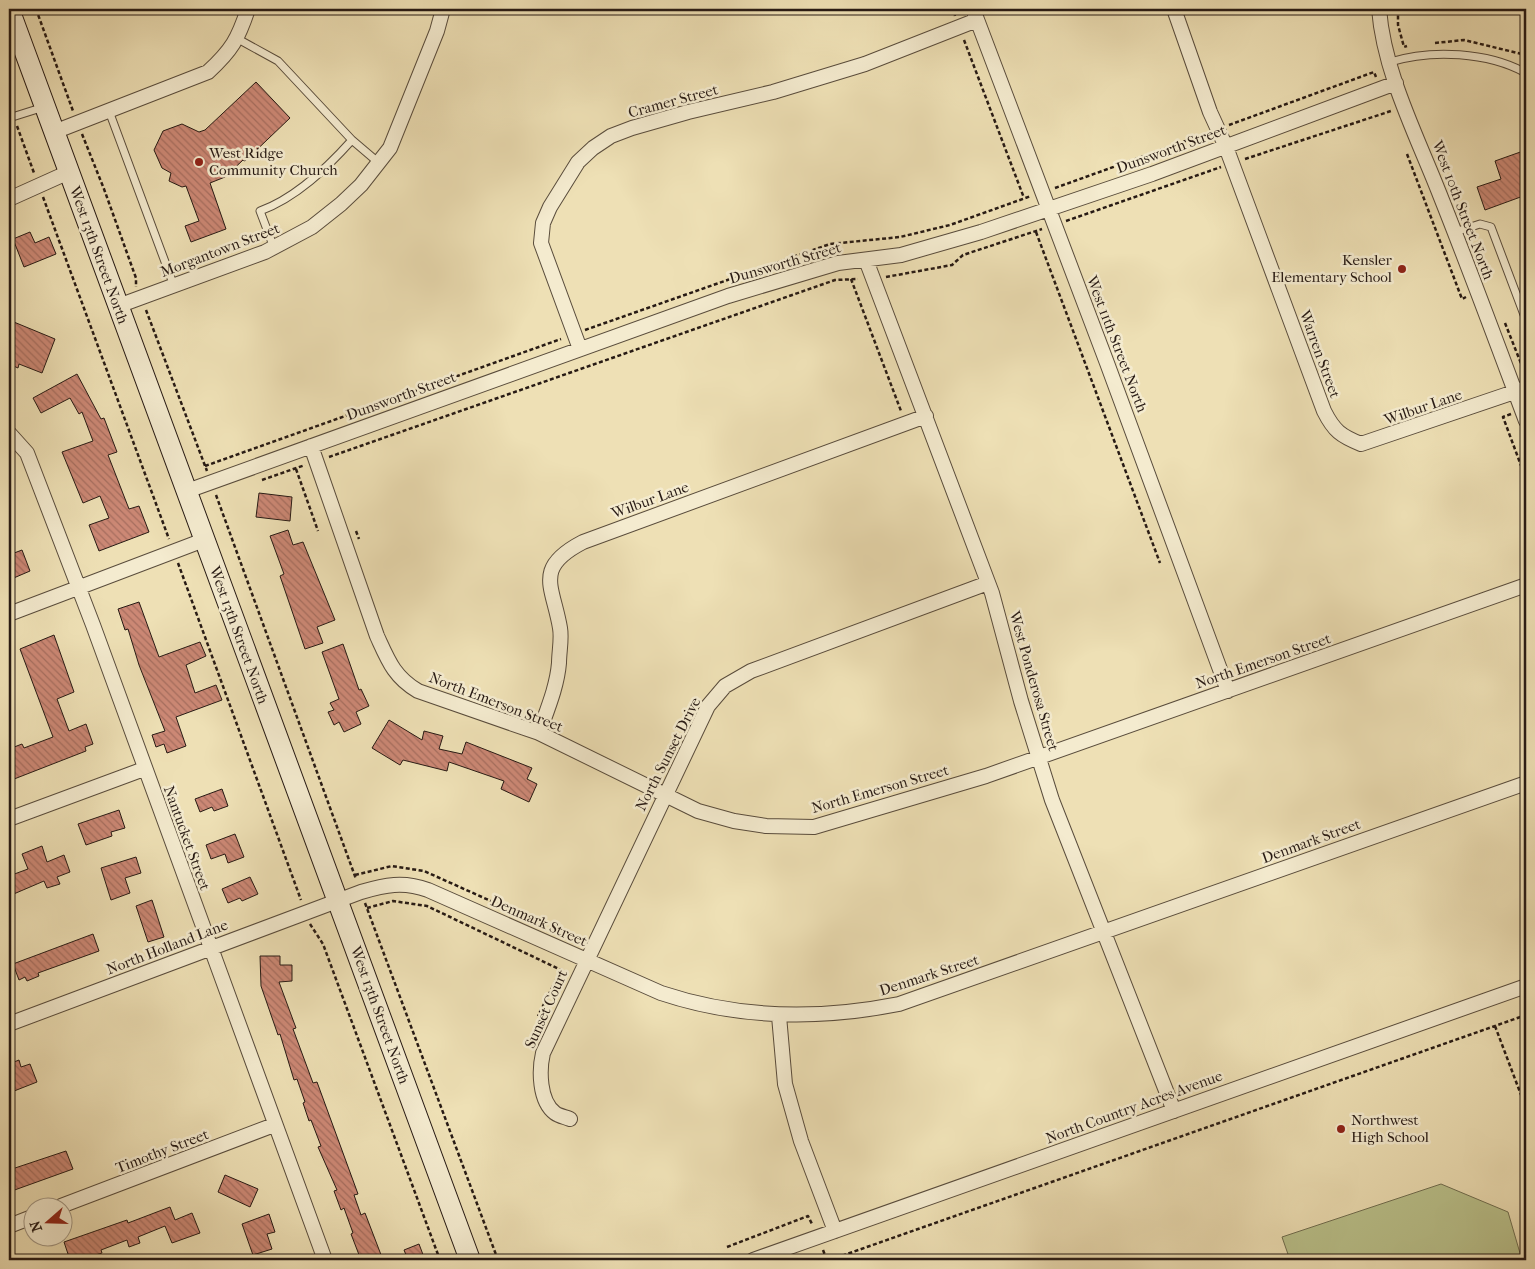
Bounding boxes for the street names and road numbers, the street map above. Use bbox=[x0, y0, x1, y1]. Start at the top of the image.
street label: Cramer Street bbox=[626, 80, 721, 122]
street label: Dunsworth Street bbox=[1114, 121, 1229, 177]
street label: West 10th Street North bbox=[1428, 137, 1498, 283]
street label: West 13th Street North bbox=[65, 183, 133, 327]
street label: Morgantown Street bbox=[158, 219, 283, 281]
street label: Dunsworth Street bbox=[727, 238, 844, 288]
street label: West 11th Street North bbox=[1082, 272, 1152, 415]
street label: Warren Street bbox=[1295, 307, 1344, 401]
street label: Dunsworth Street bbox=[344, 368, 459, 424]
street label: Wilbur Lane bbox=[1381, 385, 1465, 429]
street label: Wilbur Lane bbox=[608, 477, 692, 523]
street label: West 13th Street North bbox=[205, 563, 273, 707]
street label: West Ponderosa Street bbox=[1005, 608, 1063, 754]
street label: North Emerson Street bbox=[1193, 629, 1334, 693]
street label: North Emerson Street bbox=[426, 668, 566, 736]
street label: North Sunset Drive bbox=[632, 694, 705, 814]
street label: North Emerson Street bbox=[809, 761, 951, 817]
street label: Nantucket Street bbox=[160, 783, 214, 893]
street label: Denmark Street bbox=[1259, 815, 1363, 867]
street label: Denmark Street bbox=[488, 892, 591, 951]
street label: North Holland Lane bbox=[104, 915, 231, 978]
street label: West 13th Street North bbox=[346, 943, 414, 1087]
street label: Denmark Street bbox=[877, 950, 982, 1000]
street label: Sunset Court bbox=[521, 966, 572, 1051]
street label: North Country Acres Avenue bbox=[1043, 1066, 1225, 1147]
street label: Timothy Street bbox=[113, 1125, 212, 1177]

